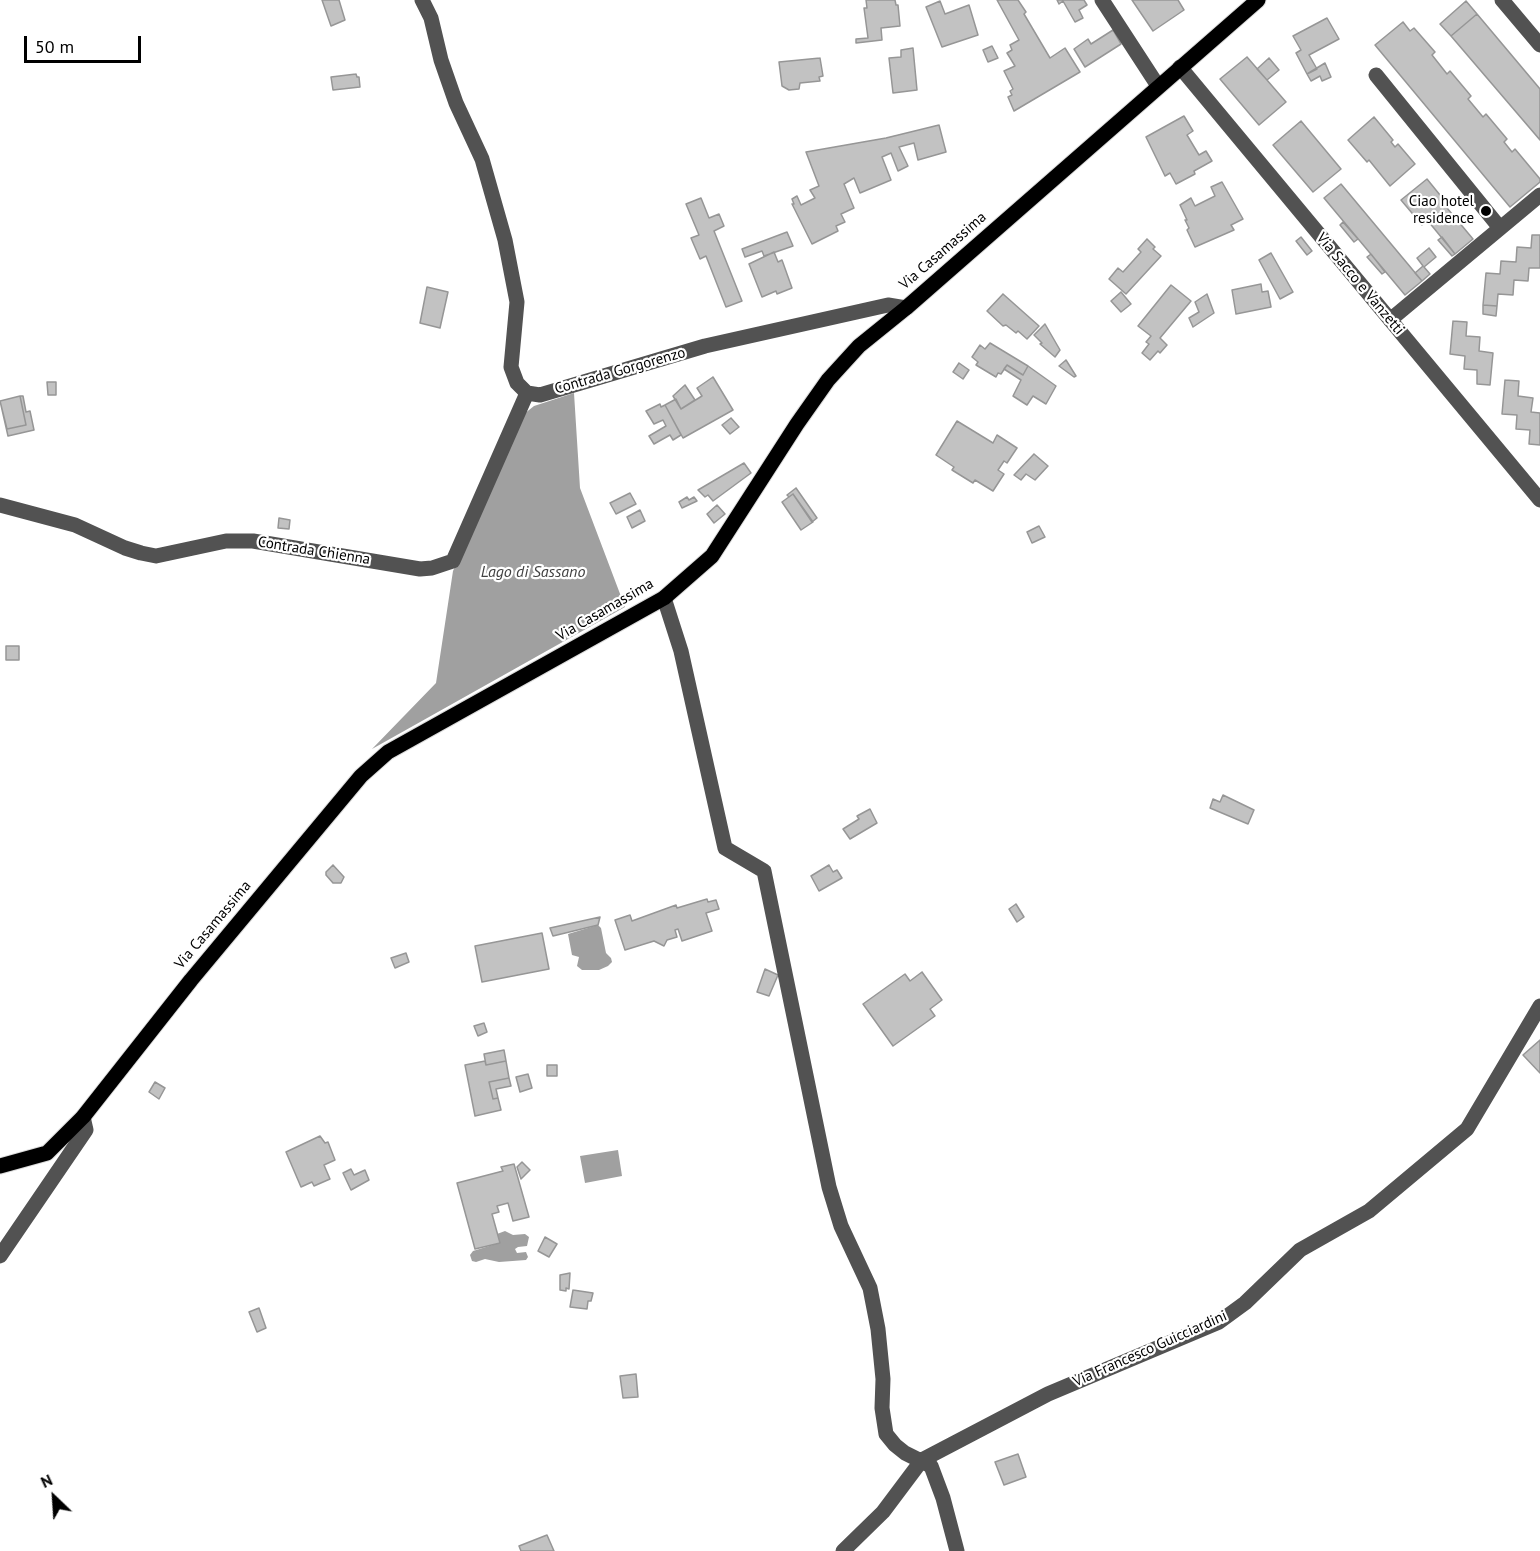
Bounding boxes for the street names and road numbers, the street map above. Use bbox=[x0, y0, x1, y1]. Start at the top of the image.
street label: Via Casamassima bbox=[896, 208, 990, 294]
street label: Via Sacco e Vanzetti bbox=[1312, 229, 1408, 339]
street label: Contrada Gorgorenzo bbox=[553, 344, 687, 398]
street label: Contrada Chienna bbox=[256, 533, 372, 569]
street label: Via Casamassima bbox=[553, 575, 657, 645]
street label: Via Casamassima bbox=[171, 877, 255, 973]
street label: Via Francesco Guicciardini bbox=[1070, 1307, 1230, 1391]

